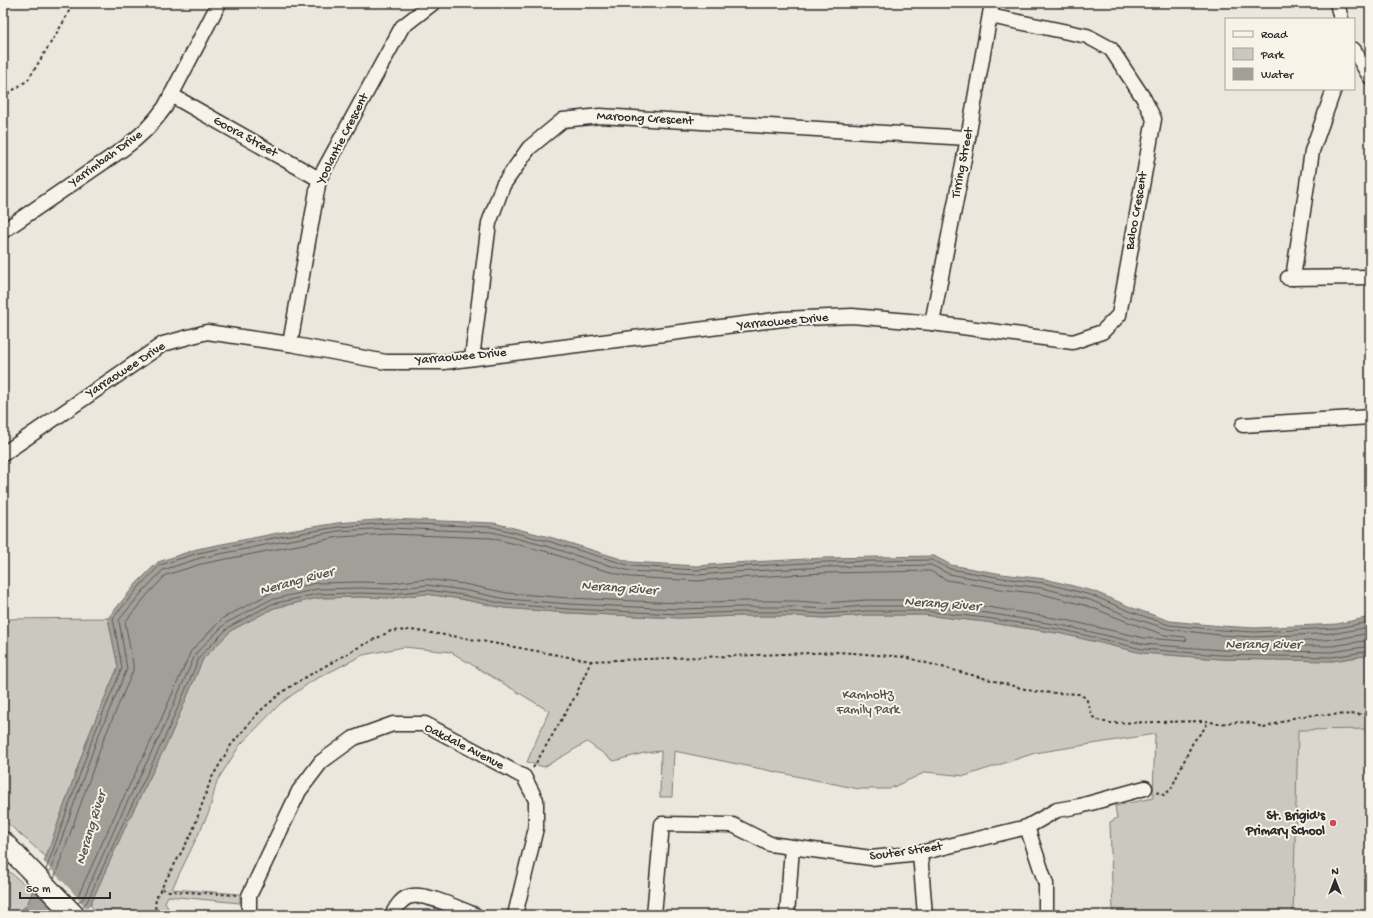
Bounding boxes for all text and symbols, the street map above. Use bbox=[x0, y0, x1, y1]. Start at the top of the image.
legend bbox=[1225, 18, 1355, 90]
text: Road bbox=[1261, 29, 1288, 43]
text: Park bbox=[1260, 49, 1286, 63]
text: Water bbox=[1261, 69, 1295, 83]
street label: Yoolantie Crescent bbox=[313, 90, 373, 188]
street label: Maroong Crescent bbox=[596, 109, 695, 129]
street label: Goora Street bbox=[210, 113, 281, 162]
street label: Tirring Street bbox=[949, 125, 977, 200]
street label: Yarrimbah Drive bbox=[66, 127, 146, 191]
street label: Baloo Crescent bbox=[1123, 169, 1152, 252]
street label: Yarraowee Drive bbox=[736, 311, 829, 334]
street label: Yarraowee Drive bbox=[83, 339, 169, 402]
street label: Yarraowee Drive bbox=[414, 346, 507, 369]
water label: Nerang River bbox=[258, 563, 339, 600]
water label: Nerang River bbox=[581, 578, 660, 600]
water label: Nerang River bbox=[904, 594, 983, 616]
water label: Nerang River bbox=[1225, 637, 1304, 654]
park label: Kamholtz Family Park bbox=[835, 688, 901, 718]
street label: Oakdale Avenue bbox=[422, 720, 507, 774]
water label: Nerang River bbox=[73, 786, 112, 867]
place label: St. Brigid's Primary School bbox=[1245, 809, 1326, 839]
marker: St. Brigid's Primary School bbox=[1328, 818, 1338, 828]
street label: Souter Street bbox=[869, 839, 945, 865]
north arrow bbox=[1315, 860, 1355, 900]
text: N bbox=[1331, 866, 1339, 878]
scale bar bbox=[20, 874, 110, 900]
text: 50 m bbox=[26, 883, 51, 897]

